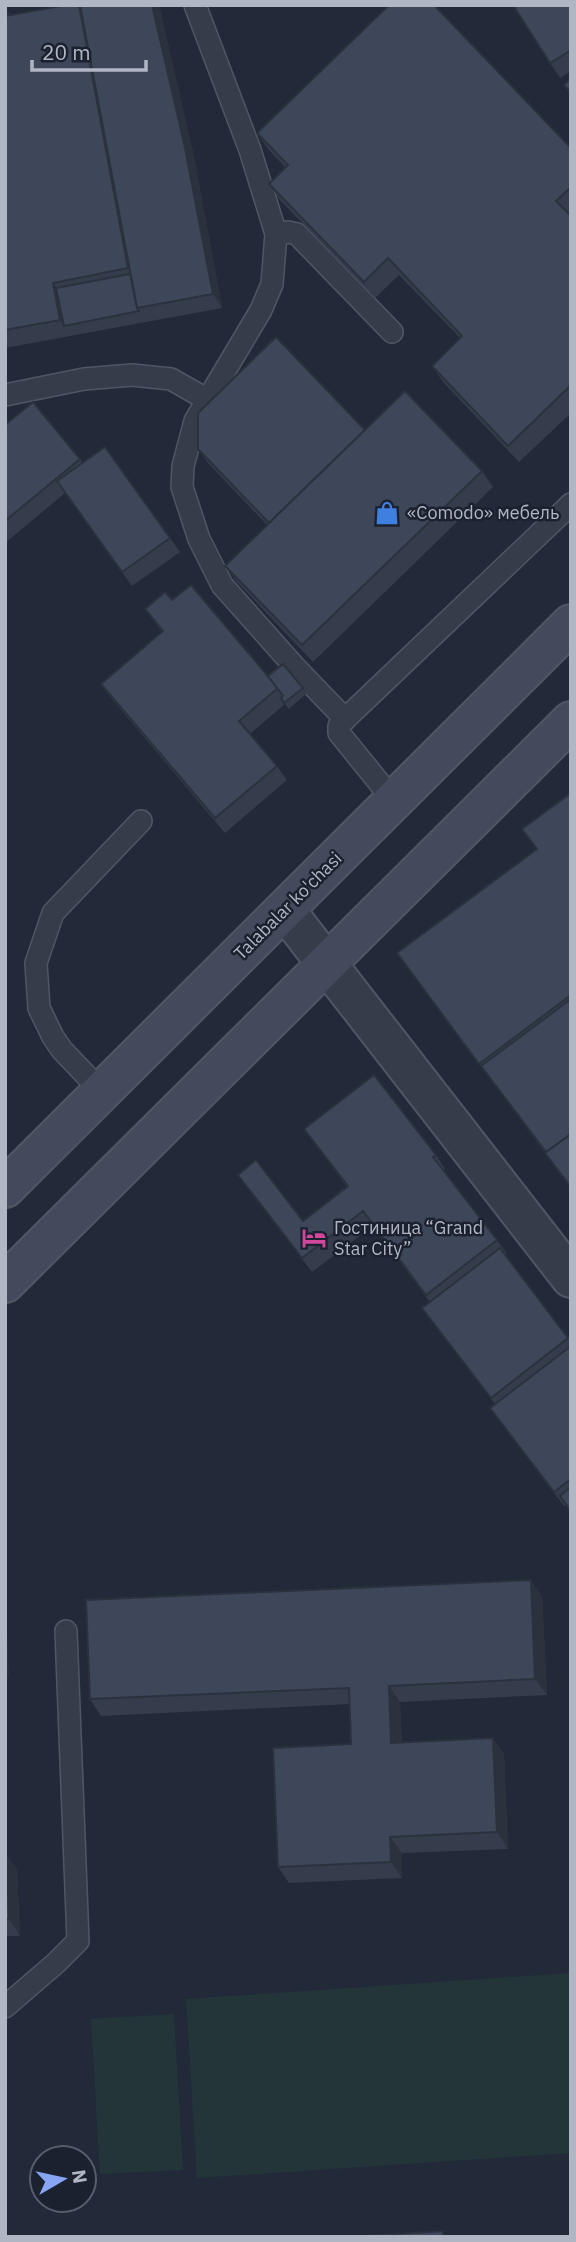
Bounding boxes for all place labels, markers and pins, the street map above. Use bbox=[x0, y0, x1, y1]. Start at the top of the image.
shop icon: «Comodo» мебель bbox=[373, 499, 401, 527]
place label: «Comodo» мебель bbox=[407, 501, 559, 524]
place label: Гостиница “Grand Star City” bbox=[334, 1216, 483, 1260]
hotel icon: Гостиница “Grand Star City” bbox=[300, 1224, 328, 1252]

